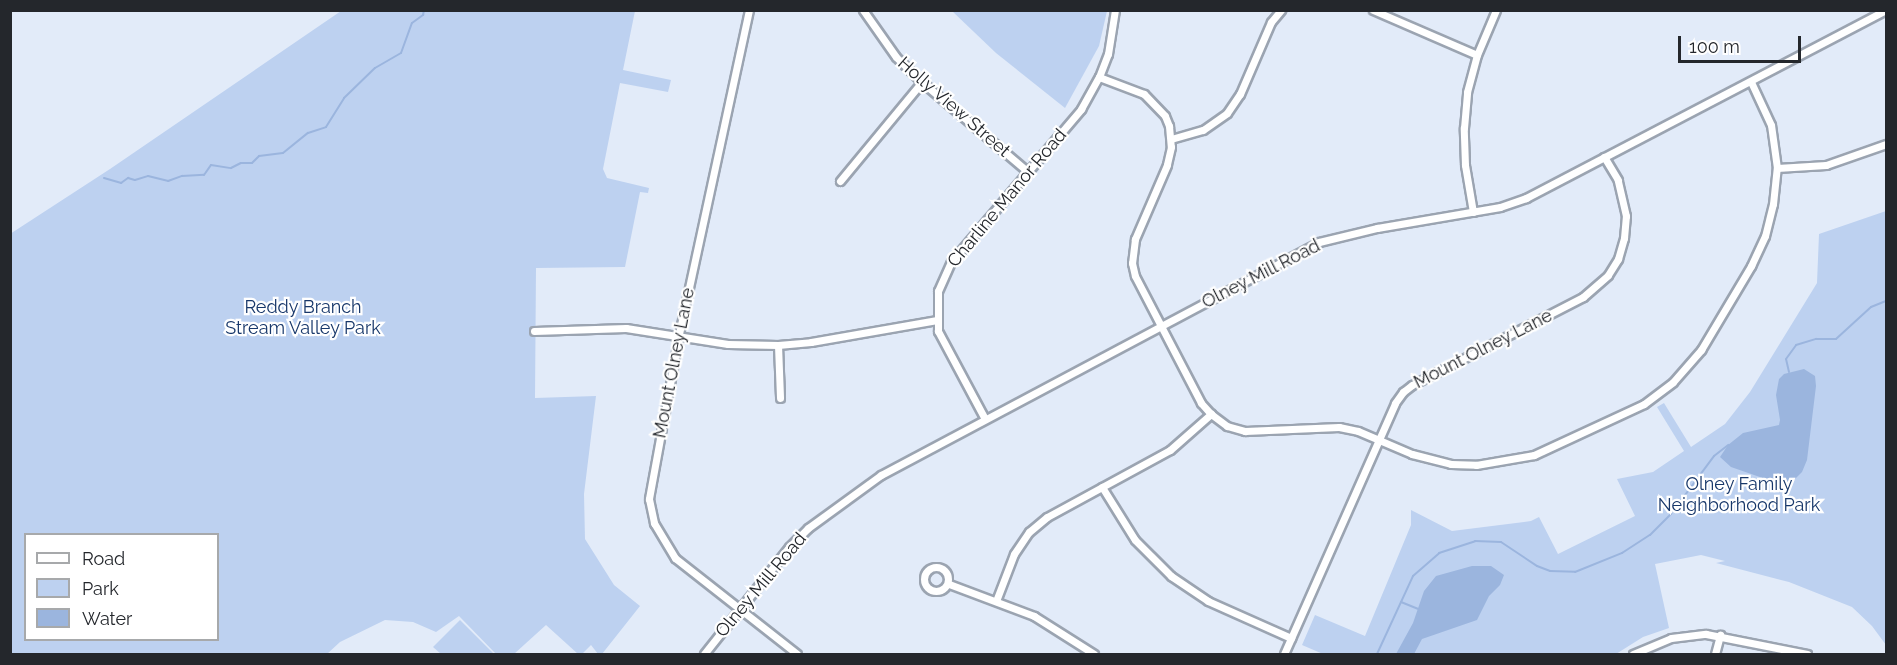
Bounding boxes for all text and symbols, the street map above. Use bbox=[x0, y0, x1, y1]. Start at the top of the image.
scale bar bbox=[1681, 24, 1804, 62]
text: 100 m bbox=[1689, 36, 1740, 57]
street label: Holly View Street bbox=[893, 52, 1015, 162]
street label: Charline Manor Road bbox=[943, 124, 1071, 272]
street label: Olney Mill Road bbox=[1198, 235, 1324, 313]
street label: Mount Olney Lane bbox=[649, 286, 699, 440]
park label: Reddy Branch Stream Valley Park bbox=[225, 297, 381, 340]
street label: Mount Olney Lane bbox=[1410, 305, 1556, 393]
park label: Olney Family Neighborhood Park bbox=[1658, 474, 1820, 516]
street label: Olney Mill Road bbox=[711, 528, 811, 642]
legend bbox=[24, 533, 219, 641]
text: Road bbox=[82, 548, 125, 569]
text: Park bbox=[82, 578, 119, 599]
text: Water bbox=[82, 608, 132, 629]

